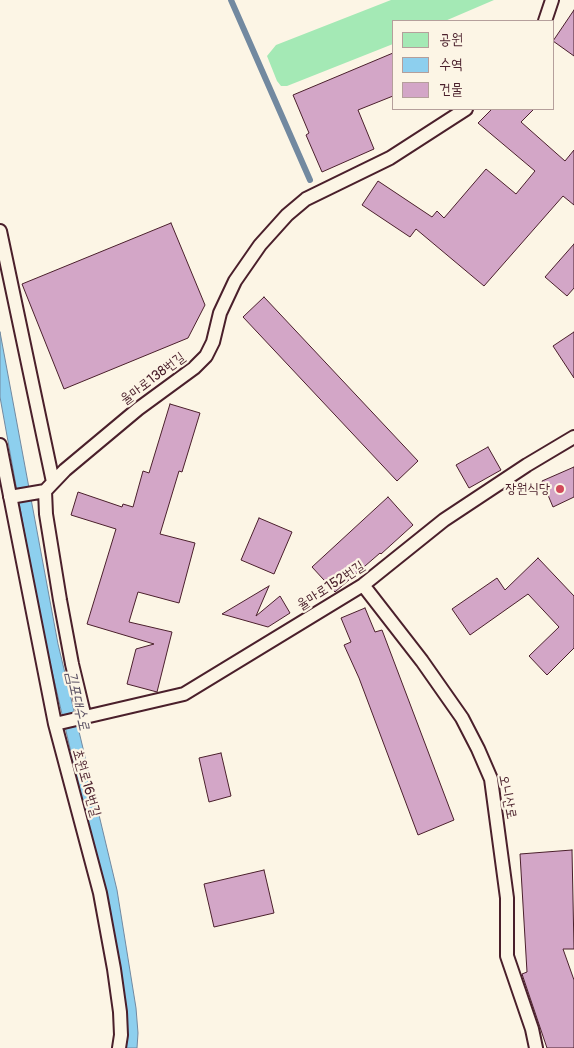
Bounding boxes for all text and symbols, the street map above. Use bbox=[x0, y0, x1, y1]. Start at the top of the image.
legend bbox=[392, 20, 554, 110]
text: 공원 bbox=[439, 30, 463, 49]
text: 수역 bbox=[439, 55, 463, 74]
text: 건물 bbox=[439, 80, 463, 99]
street label: 율마로138번길 bbox=[117, 349, 189, 409]
place label: 장원식당 bbox=[505, 481, 550, 497]
marker: 장원식당 bbox=[554, 483, 566, 495]
street label: 율마로152번길 bbox=[294, 558, 368, 614]
water label: 김포대수로 bbox=[61, 670, 93, 732]
street label: 초원로16번길 bbox=[68, 747, 104, 819]
street label: 오니산로 bbox=[494, 773, 520, 821]

